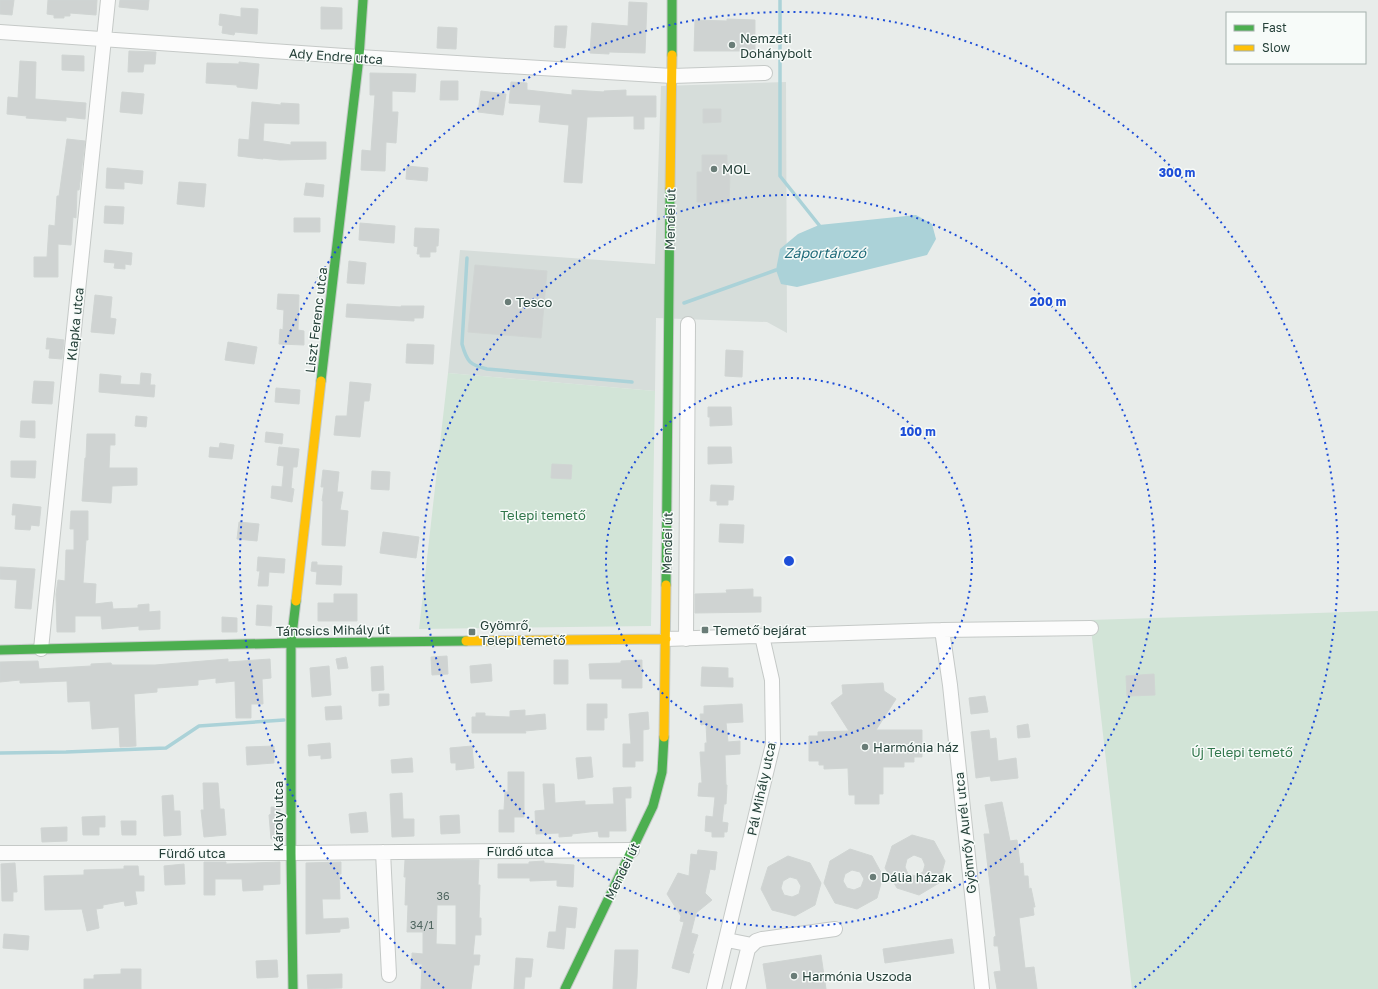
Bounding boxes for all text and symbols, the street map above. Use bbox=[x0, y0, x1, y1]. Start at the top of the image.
legend bbox=[1226, 12, 1366, 64]
text: Fast bbox=[1262, 20, 1287, 35]
place label: Nemzeti Dohánybolt bbox=[740, 30, 812, 61]
marker: Nemzeti Dohánybolt bbox=[727, 40, 737, 50]
text: Slow bbox=[1262, 40, 1290, 55]
street label: Ady Endre utca bbox=[288, 45, 384, 67]
place label: MOL bbox=[722, 161, 751, 177]
marker: MOL bbox=[709, 164, 719, 174]
text: 300 m bbox=[1159, 165, 1195, 180]
street label: Mendei út bbox=[661, 188, 679, 250]
water label: Záportározó bbox=[784, 244, 868, 261]
street label: Liszt Ferenc utca bbox=[302, 266, 330, 374]
street label: Klapka utca bbox=[63, 287, 87, 361]
place label: Tesco bbox=[516, 294, 552, 310]
text: 200 m bbox=[1030, 294, 1066, 309]
marker: Tesco bbox=[503, 297, 513, 307]
text: 100 m bbox=[900, 424, 936, 439]
park label: Telepi temető bbox=[500, 507, 586, 523]
street label: Mendei út bbox=[658, 512, 676, 574]
centre of rings bbox=[782, 554, 796, 568]
place label: Gyömrő, Telepi temető bbox=[480, 617, 566, 648]
street label: Táncsics Mihály út bbox=[276, 621, 390, 639]
place label: Temető bejárat bbox=[713, 622, 806, 638]
marker: Temető bejárat bbox=[700, 625, 710, 635]
marker: Gyömrő, Telepi temető bbox=[467, 627, 477, 637]
place label: Harmónia ház bbox=[873, 739, 959, 755]
street label: Pál Mihály utca bbox=[743, 741, 779, 837]
marker: Harmónia ház bbox=[860, 742, 870, 752]
park label: Új Telepi temető bbox=[1191, 744, 1293, 760]
street label: Gyömrőy Aurél utca bbox=[951, 771, 979, 895]
street label: Károly utca bbox=[270, 781, 286, 851]
street label: Mendei út bbox=[601, 840, 643, 902]
street label: Fürdő utca bbox=[486, 843, 554, 859]
street label: Fürdő utca bbox=[158, 845, 226, 861]
place label: Dália házak bbox=[881, 869, 953, 885]
marker: Dália házak bbox=[868, 872, 878, 882]
house number: 36 bbox=[436, 889, 450, 902]
house number: 34/1 bbox=[410, 918, 434, 931]
place label: Harmónia Uszoda bbox=[802, 968, 912, 984]
marker: Harmónia Uszoda bbox=[789, 971, 799, 981]

